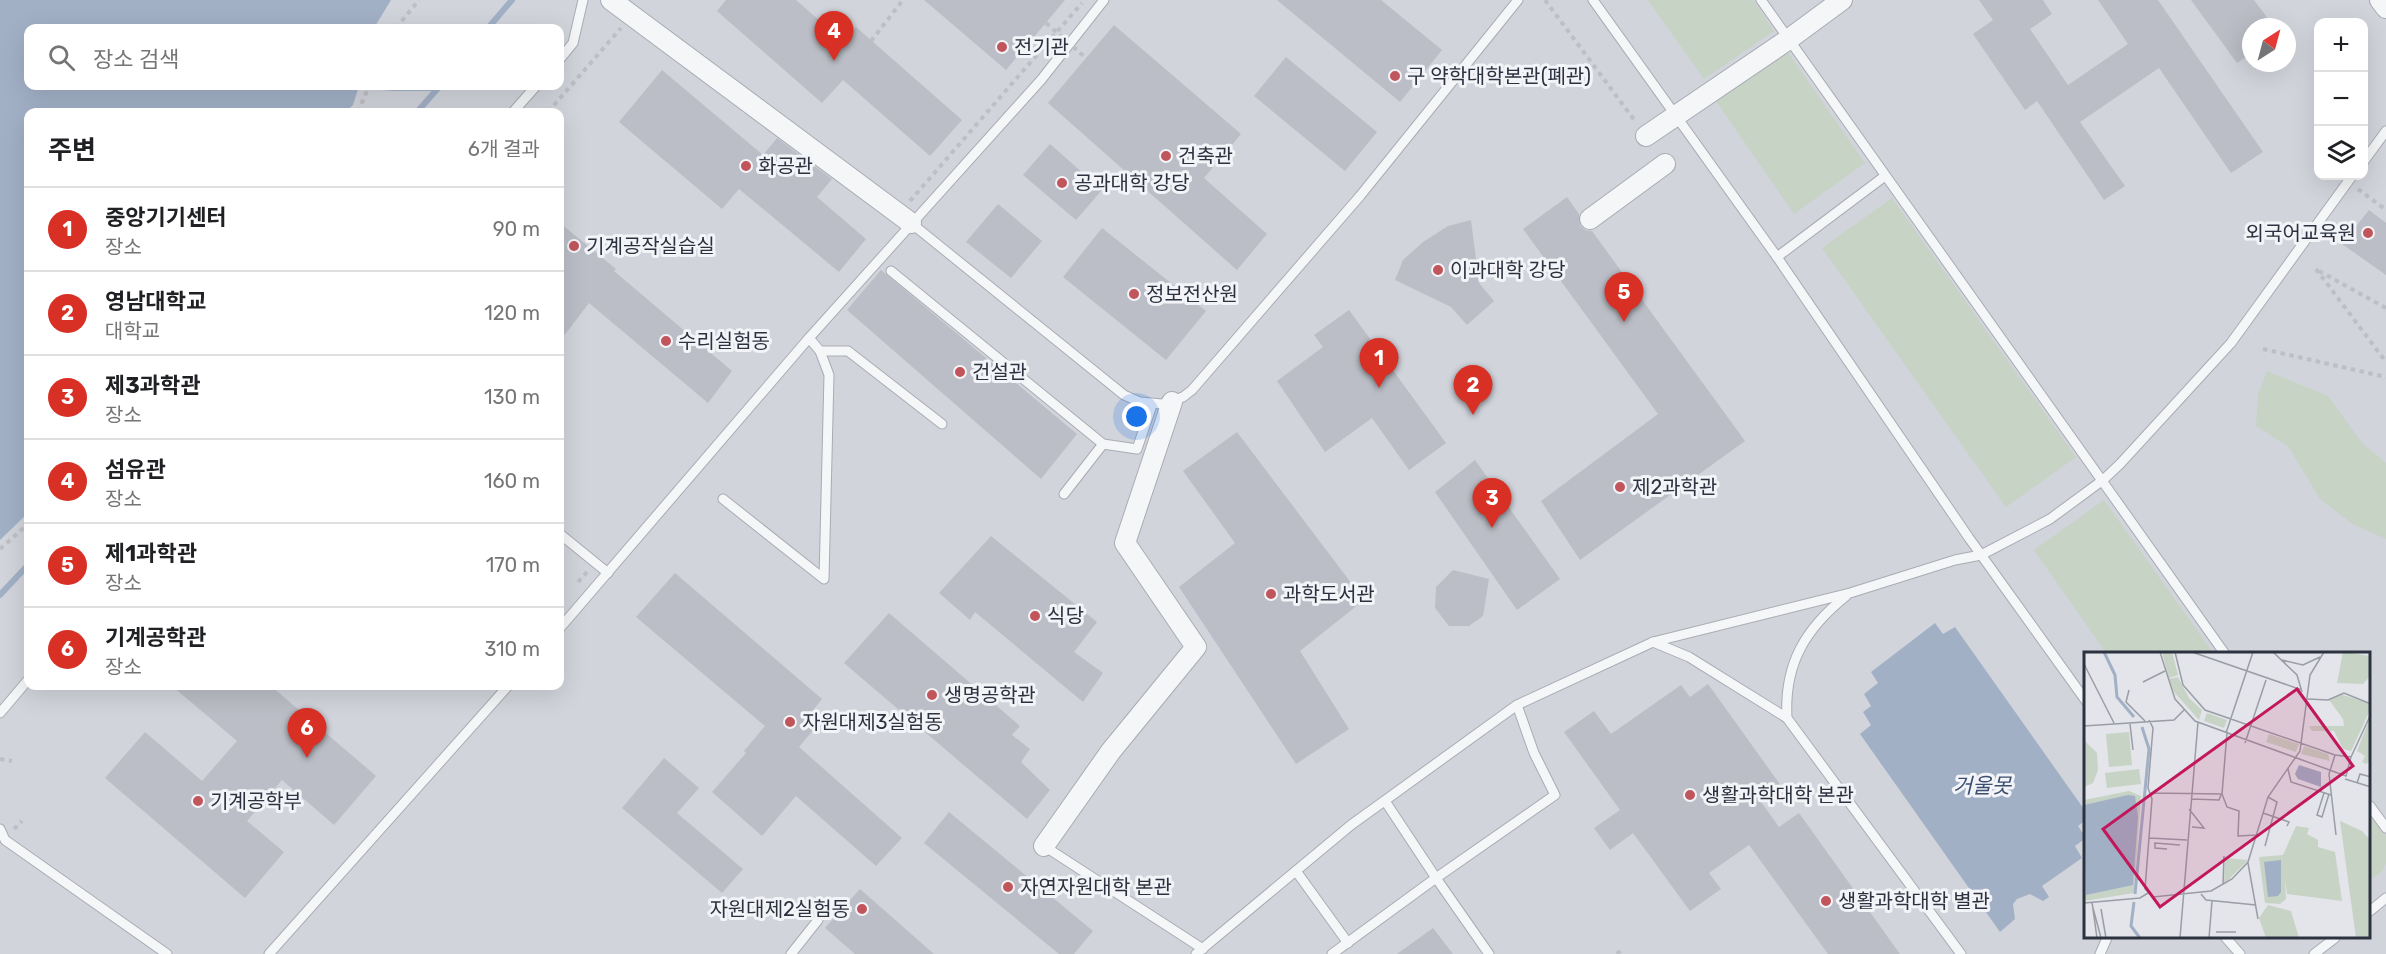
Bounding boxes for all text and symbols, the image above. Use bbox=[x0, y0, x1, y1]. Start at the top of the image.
pin: 4 bbox=[814, 11, 854, 61]
north arrow bbox=[2242, 18, 2296, 72]
map controls bbox=[2314, 18, 2368, 180]
button: + bbox=[2314, 18, 2368, 72]
search box bbox=[24, 24, 564, 90]
place label: 전기관 bbox=[1014, 35, 1069, 59]
marker: 전기관 bbox=[995, 40, 1009, 54]
icon: search bbox=[45, 41, 78, 74]
text: 장소 검색 bbox=[93, 46, 179, 73]
place label: 구 약학대학본관(폐관) bbox=[1407, 64, 1591, 88]
marker: 구 약학대학본관(폐관) bbox=[1388, 69, 1402, 83]
button: − bbox=[2314, 72, 2368, 126]
button: layers bbox=[2314, 126, 2368, 180]
text: 주변 bbox=[48, 135, 96, 166]
text: 6개 결과 bbox=[468, 137, 540, 161]
place label: 건축관 bbox=[1178, 144, 1233, 168]
marker: 건축관 bbox=[1159, 149, 1173, 163]
place label: 화공관 bbox=[758, 154, 813, 178]
marker: 화공관 bbox=[739, 159, 753, 173]
place label: 공과대학 강당 bbox=[1074, 171, 1189, 195]
marker: 공과대학 강당 bbox=[1055, 176, 1069, 190]
text: 중앙기기센터 bbox=[105, 204, 226, 231]
text: 1 bbox=[63, 217, 72, 241]
text: 90 m bbox=[493, 217, 540, 241]
place label: 외국어교육원 bbox=[2246, 221, 2356, 245]
marker: 외국어교육원 bbox=[2361, 226, 2375, 240]
place label: 기계공작실습실 bbox=[586, 234, 715, 258]
text: 장소 bbox=[105, 235, 142, 259]
marker: 기계공작실습실 bbox=[567, 239, 581, 253]
place label: 이과대학 강당 bbox=[1450, 258, 1565, 282]
marker: 이과대학 강당 bbox=[1431, 263, 1445, 277]
pin: 5 bbox=[1604, 272, 1644, 322]
place label: 정보전산원 bbox=[1146, 282, 1238, 306]
marker: 정보전산원 bbox=[1127, 287, 1141, 301]
text: 영남대학교 bbox=[105, 288, 206, 315]
text: 2 bbox=[61, 301, 74, 325]
text: 120 m bbox=[484, 301, 540, 325]
text: 대학교 bbox=[105, 319, 160, 343]
place label: 수리실험동 bbox=[678, 329, 770, 353]
marker: 수리실험동 bbox=[659, 334, 673, 348]
pin: 1 bbox=[1360, 338, 1398, 388]
place label: 건설관 bbox=[972, 360, 1027, 384]
marker: 건설관 bbox=[953, 365, 967, 379]
pin: 2 bbox=[1454, 366, 1492, 415]
text: 제3과학관 bbox=[105, 372, 200, 399]
text: 3 bbox=[61, 385, 74, 409]
text: 130 m bbox=[484, 385, 540, 409]
your location bbox=[1122, 402, 1151, 431]
text: 장소 bbox=[105, 403, 142, 427]
text: 섬유관 bbox=[105, 456, 166, 483]
text: 4 bbox=[61, 469, 74, 493]
text: 160 m bbox=[484, 469, 540, 493]
place label: 제2과학관 bbox=[1632, 475, 1717, 499]
pin: 3 bbox=[1472, 478, 1512, 528]
marker: 제2과학관 bbox=[1613, 480, 1627, 494]
text: 장소 bbox=[105, 487, 142, 511]
text: 제1과학관 bbox=[105, 540, 197, 567]
text: 5 bbox=[61, 553, 74, 577]
text: 170 m bbox=[486, 553, 540, 577]
text: 장소 bbox=[105, 571, 142, 595]
place label: 과학도서관 bbox=[1283, 582, 1375, 606]
marker: 과학도서관 bbox=[1264, 587, 1278, 601]
place label: 식당 bbox=[1047, 604, 1084, 628]
marker: 식당 bbox=[1028, 609, 1042, 623]
text: 기계공학관 bbox=[105, 624, 206, 651]
text: 6 bbox=[61, 637, 74, 661]
text: 310 m bbox=[484, 637, 540, 661]
inset map bbox=[2084, 652, 2371, 939]
text: 장소 bbox=[105, 655, 142, 679]
place label: 생명공학관 bbox=[944, 683, 1036, 707]
marker: 생명공학관 bbox=[925, 688, 939, 702]
pin: 6 bbox=[288, 708, 326, 758]
place label: 자원대제3실험동 bbox=[802, 710, 943, 734]
marker: 자원대제3실험동 bbox=[783, 715, 797, 729]
water label: 거울못 bbox=[1953, 773, 2013, 798]
place label: 생활과학대학 본관 bbox=[1702, 783, 1854, 807]
marker: 생활과학대학 본관 bbox=[1683, 788, 1697, 802]
place label: 기계공학부 bbox=[210, 789, 302, 813]
marker: 기계공학부 bbox=[191, 794, 205, 808]
place label: 자연자원대학 본관 bbox=[1020, 875, 1172, 899]
marker: 자연자원대학 본관 bbox=[1001, 880, 1015, 894]
place label: 생활과학대학 별관 bbox=[1838, 889, 1990, 913]
marker: 생활과학대학 별관 bbox=[1819, 894, 1833, 908]
place label: 자원대제2실험동 bbox=[709, 897, 850, 921]
marker: 자원대제2실험동 bbox=[855, 902, 869, 916]

